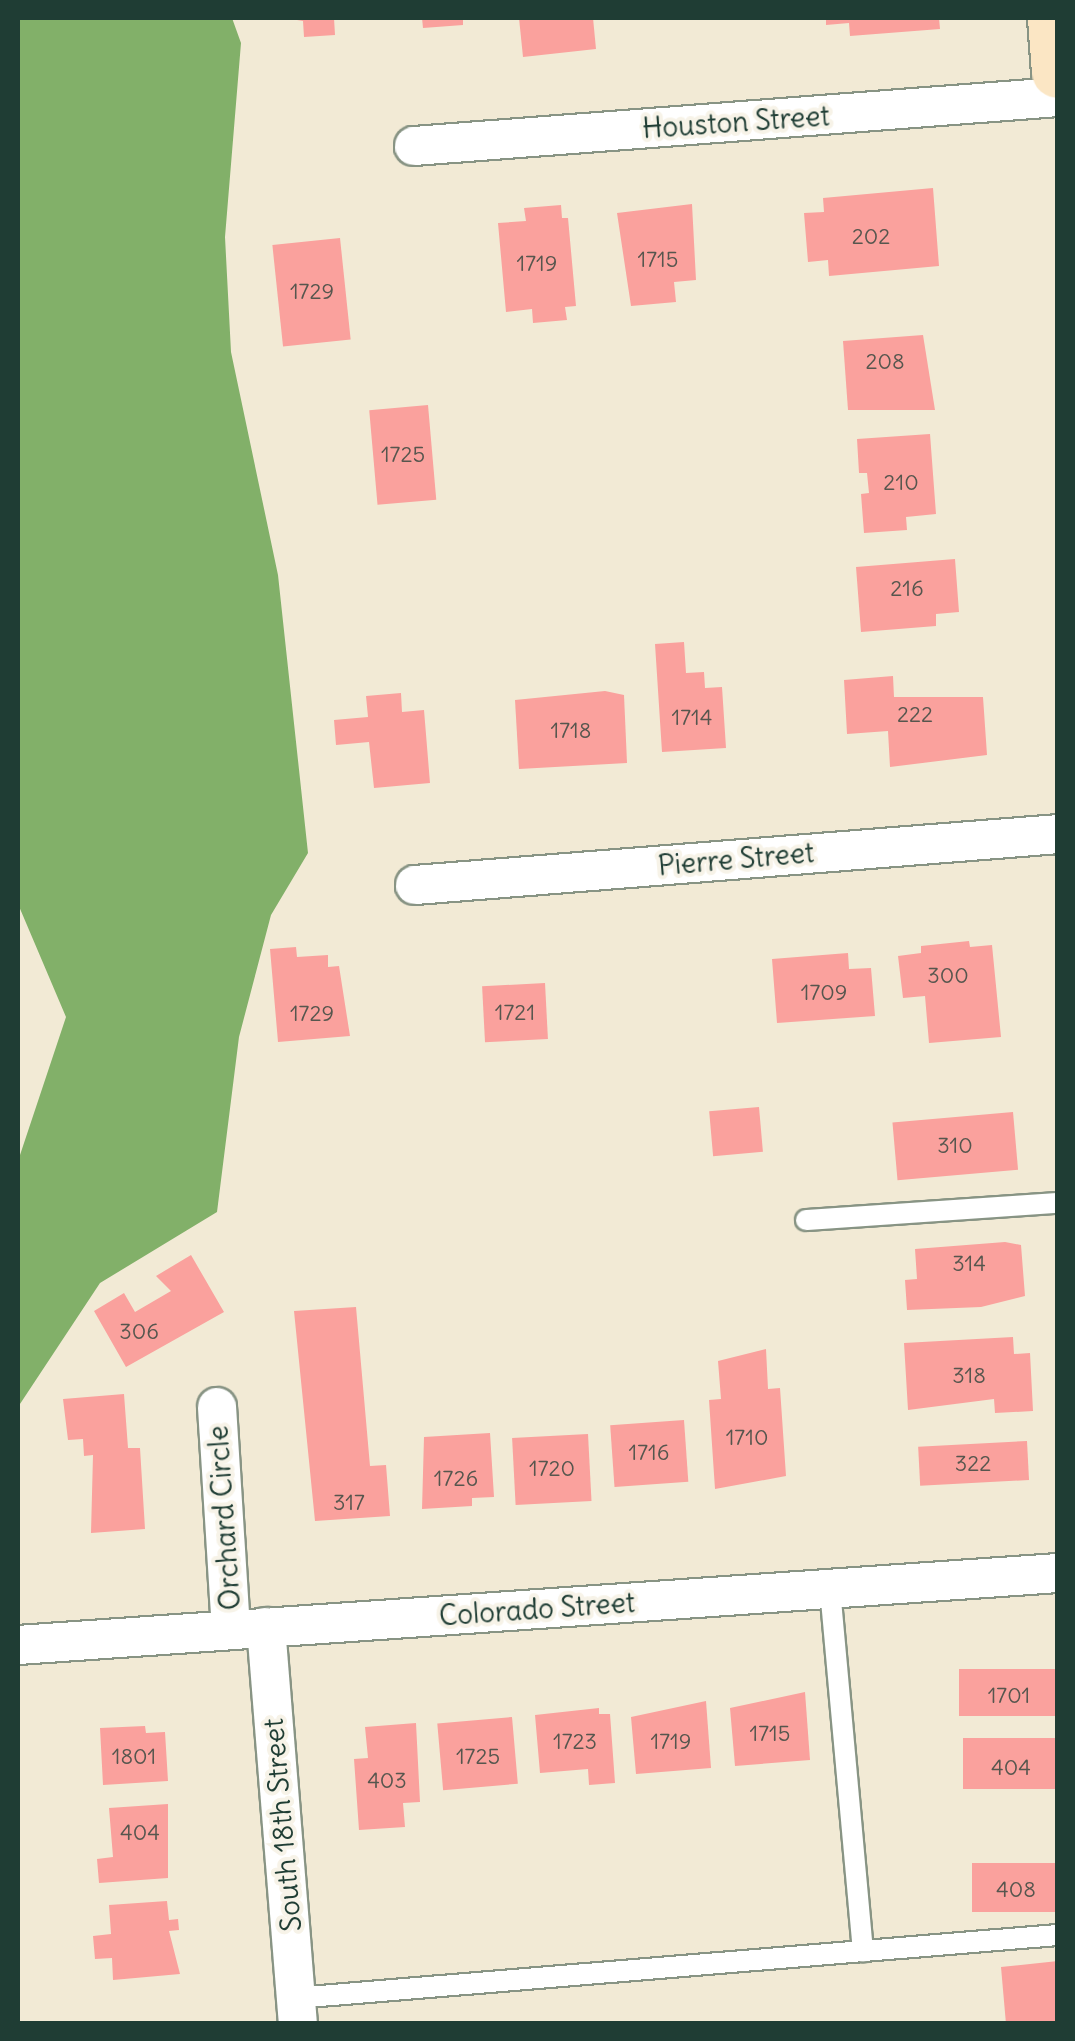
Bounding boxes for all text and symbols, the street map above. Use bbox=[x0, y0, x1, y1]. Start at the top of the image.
street label: Houston Street bbox=[641, 99, 831, 145]
house number: 202 bbox=[852, 224, 890, 250]
house number: 1715 bbox=[638, 247, 678, 273]
house number: 1719 bbox=[517, 251, 557, 277]
house number: 1729 bbox=[290, 279, 334, 305]
house number: 208 bbox=[865, 349, 905, 375]
house number: 1725 bbox=[381, 442, 425, 468]
house number: 210 bbox=[883, 470, 919, 496]
house number: 216 bbox=[890, 576, 924, 602]
house number: 222 bbox=[897, 702, 933, 728]
house number: 1714 bbox=[672, 705, 712, 731]
house number: 1718 bbox=[551, 718, 591, 744]
street label: Pierre Street bbox=[656, 835, 816, 883]
house number: 300 bbox=[927, 963, 969, 989]
house number: 1709 bbox=[801, 980, 847, 1006]
house number: 1721 bbox=[495, 1000, 535, 1026]
house number: 1729 bbox=[290, 1001, 334, 1027]
house number: 310 bbox=[937, 1133, 973, 1159]
house number: 314 bbox=[952, 1251, 986, 1277]
house number: 306 bbox=[119, 1319, 159, 1345]
house number: 318 bbox=[952, 1363, 986, 1389]
street label: Orchard Circle bbox=[201, 1425, 247, 1611]
house number: 1710 bbox=[726, 1425, 768, 1451]
house number: 1716 bbox=[629, 1440, 669, 1466]
house number: 322 bbox=[955, 1451, 991, 1477]
house number: 1720 bbox=[529, 1456, 575, 1482]
house number: 1726 bbox=[434, 1466, 478, 1492]
house number: 317 bbox=[333, 1490, 365, 1516]
street label: Colorado Street bbox=[438, 1585, 636, 1633]
house number: 1701 bbox=[988, 1683, 1030, 1709]
street label: South 18th Street bbox=[256, 1717, 308, 1933]
house number: 1715 bbox=[750, 1721, 790, 1747]
house number: 1723 bbox=[553, 1729, 597, 1755]
house number: 1719 bbox=[651, 1729, 691, 1755]
house number: 1801 bbox=[112, 1744, 156, 1770]
house number: 1725 bbox=[456, 1744, 500, 1770]
house number: 404 bbox=[991, 1755, 1031, 1781]
house number: 403 bbox=[367, 1768, 407, 1794]
house number: 404 bbox=[120, 1820, 160, 1846]
house number: 408 bbox=[996, 1877, 1036, 1903]

